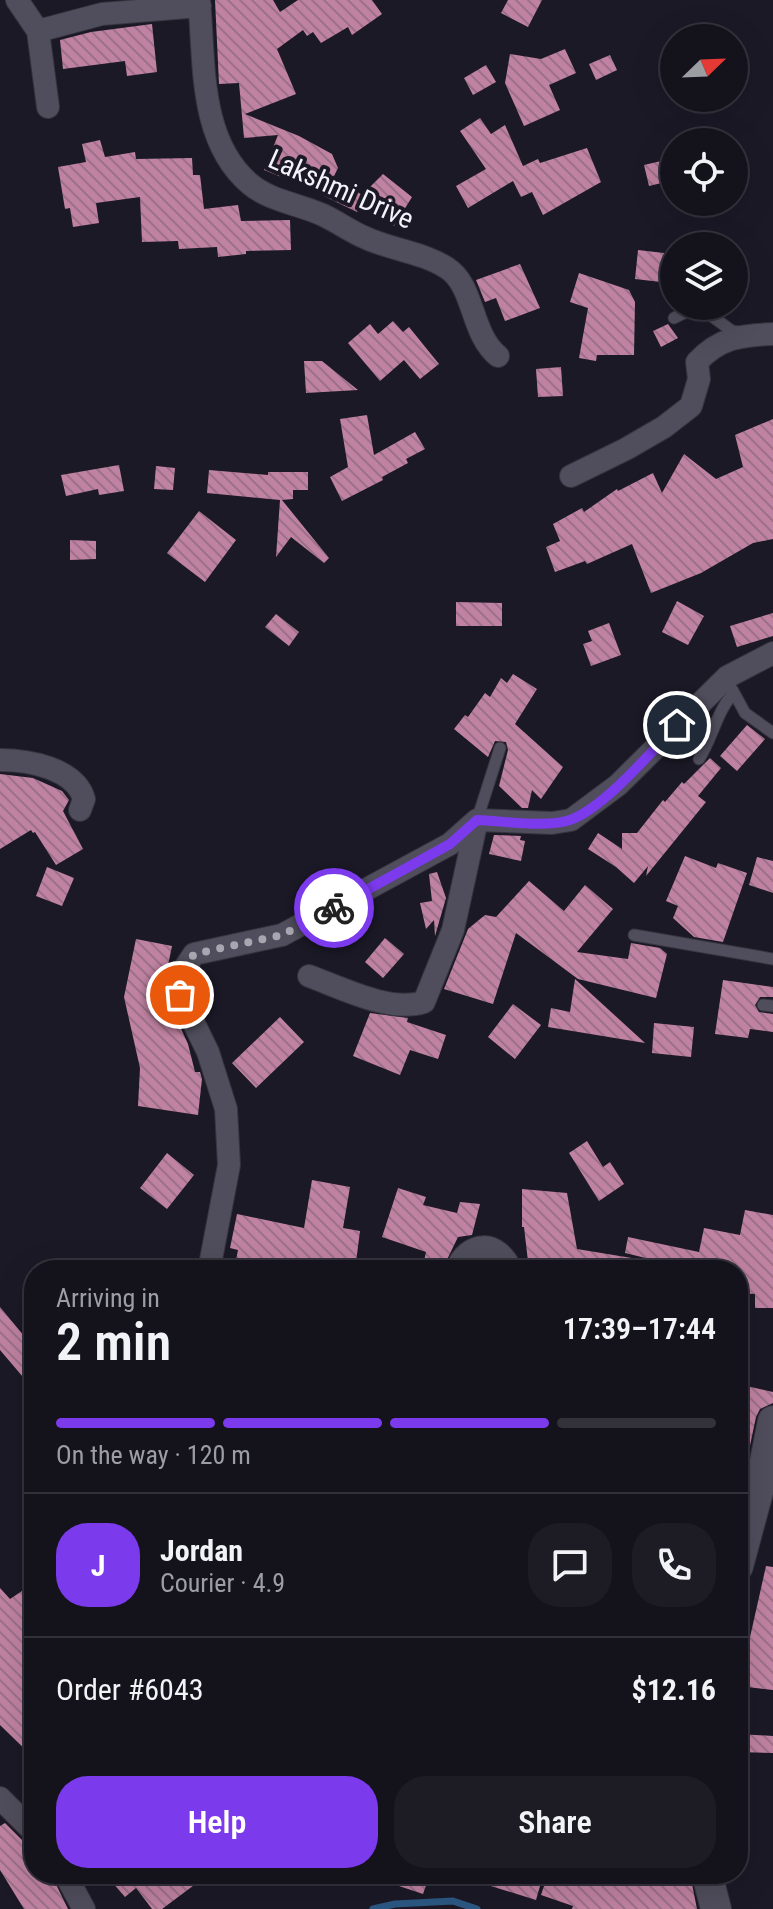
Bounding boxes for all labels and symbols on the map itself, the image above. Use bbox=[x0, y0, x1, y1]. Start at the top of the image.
north arrow bbox=[660, 24, 748, 112]
street label: Lakshmi Drive bbox=[263, 142, 419, 236]
pin bbox=[643, 691, 711, 759]
courier bbox=[294, 868, 374, 948]
pin bbox=[146, 961, 214, 1029]

